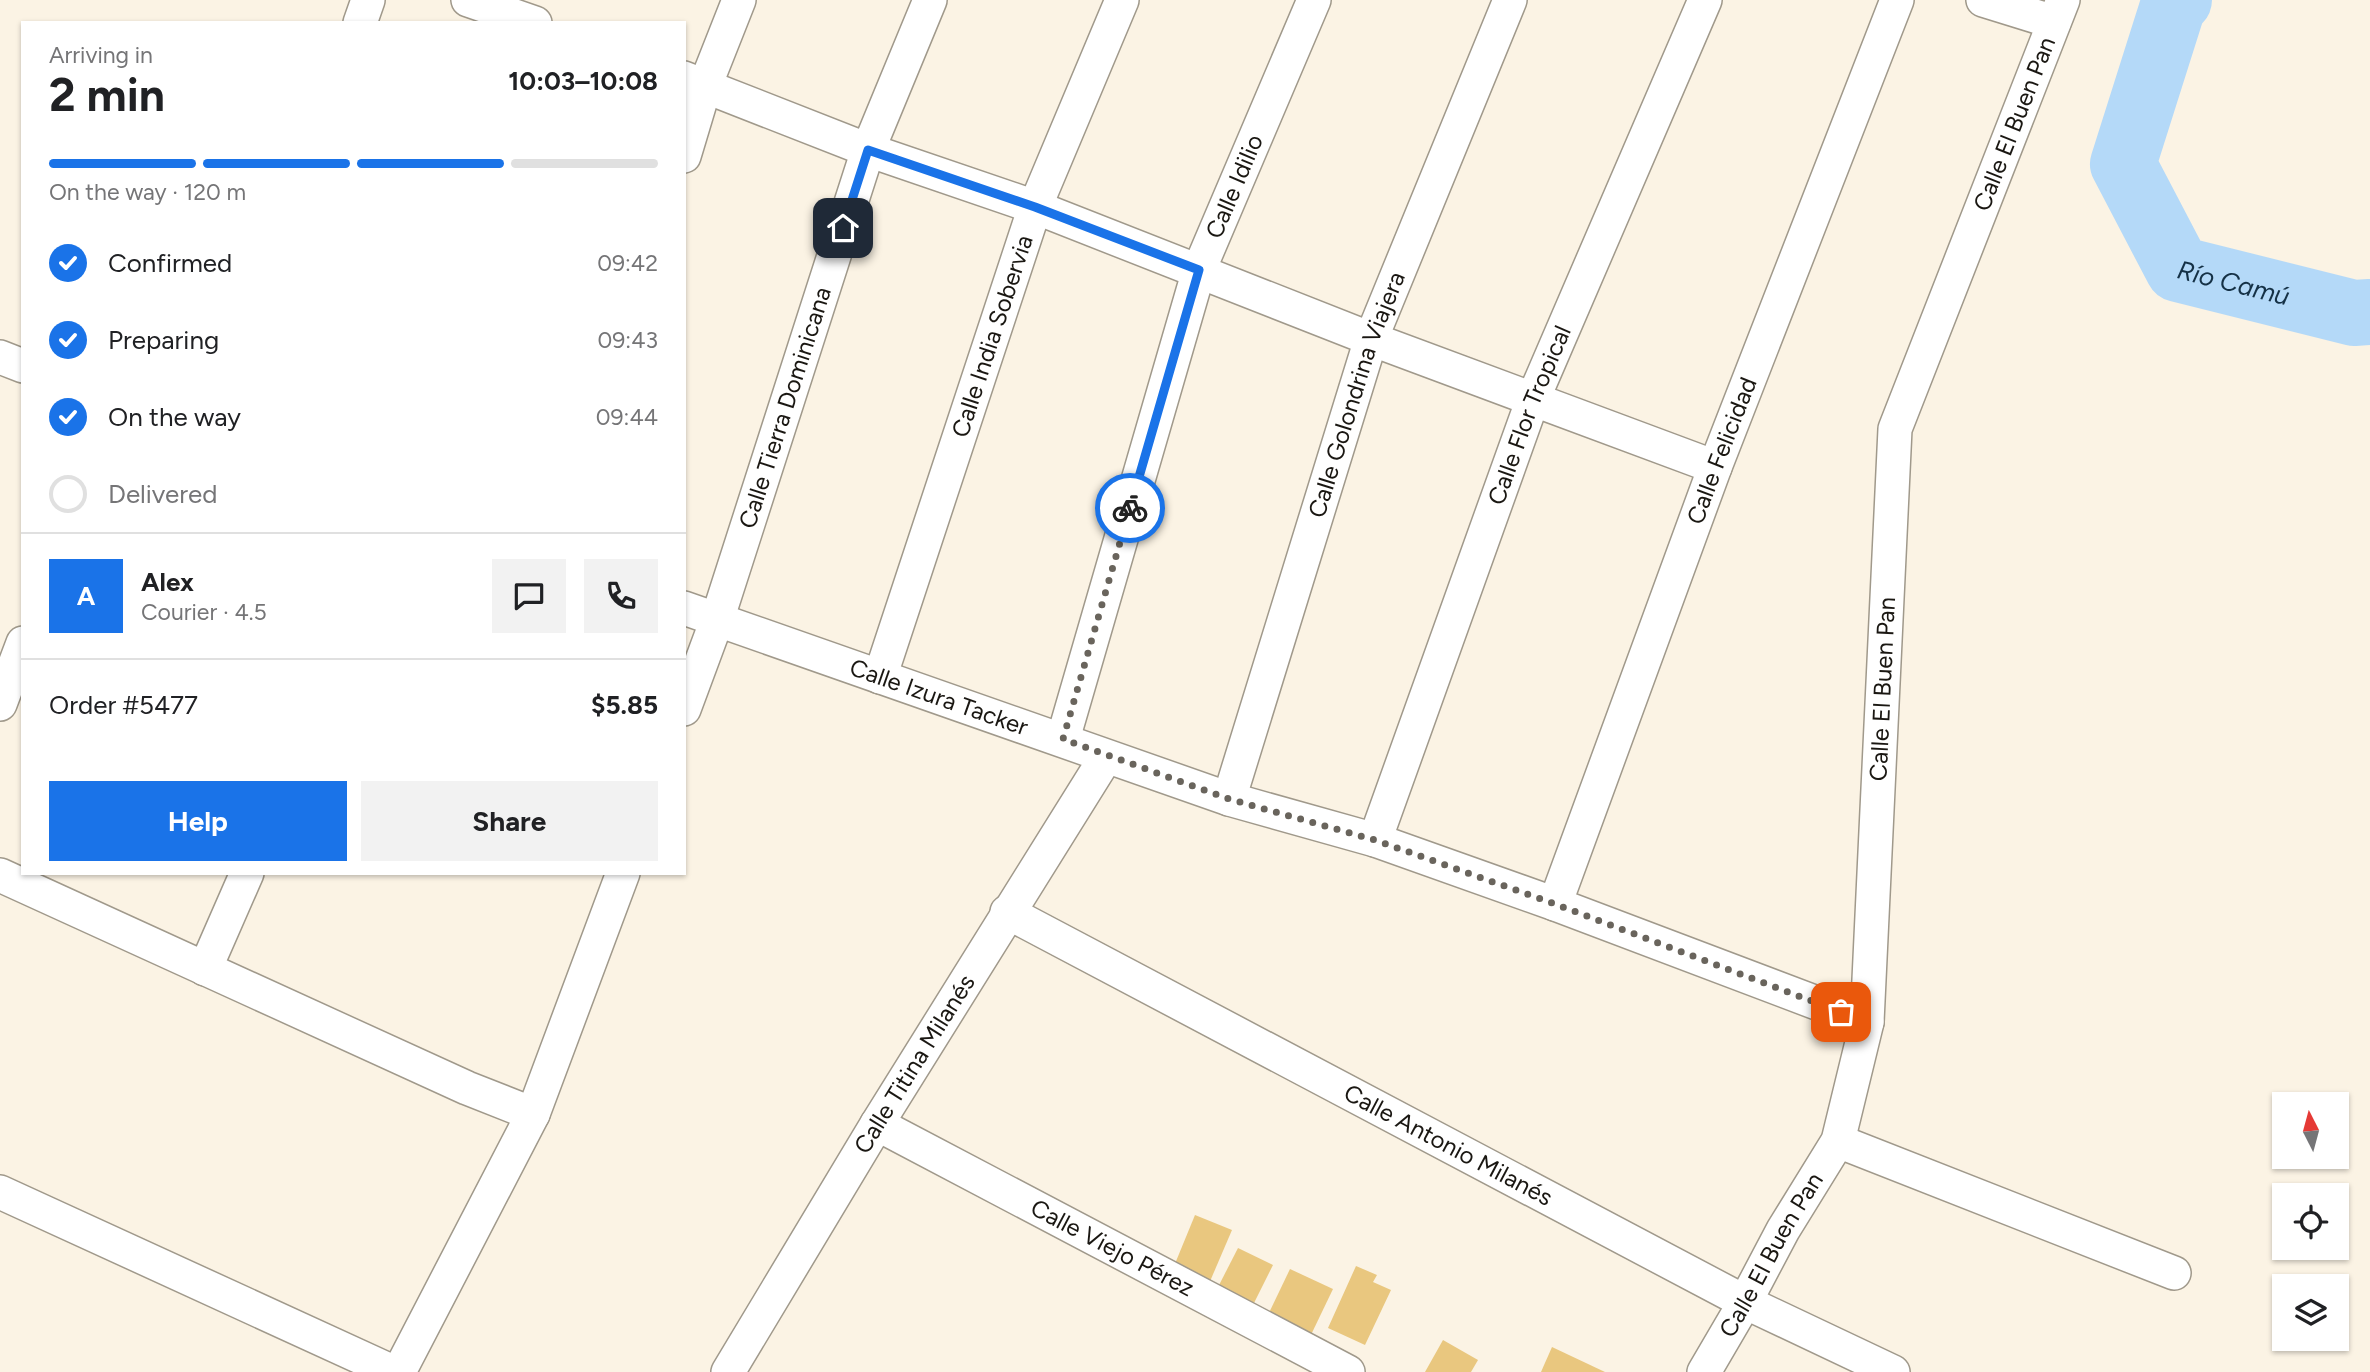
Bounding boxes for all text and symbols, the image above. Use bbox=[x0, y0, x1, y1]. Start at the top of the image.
street label: Calle El Buen Pan bbox=[1967, 33, 2061, 215]
text: Arriving in bbox=[49, 41, 153, 69]
text: 10:03–10:08 bbox=[508, 65, 658, 97]
text: 2 min bbox=[49, 67, 165, 123]
street label: Calle Idilio bbox=[1199, 130, 1269, 243]
text: On the way · 120 m bbox=[49, 178, 246, 206]
pin bbox=[813, 198, 873, 258]
icon: home bbox=[824, 209, 862, 247]
street label: Calle India Sobervia bbox=[945, 231, 1039, 441]
icon: check bbox=[49, 244, 87, 282]
text: Confirmed bbox=[108, 247, 232, 279]
text: 09:42 bbox=[597, 249, 658, 277]
water label: Río Camú bbox=[2174, 253, 2293, 312]
street label: Calle Golondrina Viajera bbox=[1302, 267, 1411, 521]
street label: Calle Tierra Dominicana bbox=[732, 283, 837, 532]
icon: check bbox=[49, 321, 87, 359]
street label: Calle Flor Tropical bbox=[1481, 321, 1577, 509]
text: Preparing bbox=[108, 324, 219, 356]
text: 09:43 bbox=[598, 326, 658, 354]
street label: Calle Felicidad bbox=[1680, 373, 1763, 528]
icon: check bbox=[49, 398, 87, 436]
text: On the way bbox=[108, 401, 241, 433]
text: 09:44 bbox=[596, 403, 658, 431]
courier bbox=[1095, 473, 1165, 543]
text: Delivered bbox=[108, 478, 217, 510]
icon: bike bbox=[1111, 489, 1149, 527]
button: chat bbox=[492, 559, 566, 633]
button: phone bbox=[584, 559, 658, 633]
text: Alex bbox=[141, 566, 194, 598]
text: A bbox=[77, 580, 95, 612]
street label: Calle El Buen Pan bbox=[1863, 596, 1901, 782]
text: Courier · 4.5 bbox=[141, 598, 267, 626]
street label: Calle Izura Tacker bbox=[846, 652, 1032, 741]
text: Order #5477 bbox=[49, 689, 198, 721]
text: $5.85 bbox=[591, 689, 658, 721]
button: Help bbox=[49, 781, 347, 861]
button: Share bbox=[361, 781, 658, 861]
street label: Calle Titina Milanés bbox=[848, 969, 981, 1159]
pin bbox=[1811, 982, 1871, 1042]
icon: bag bbox=[1822, 993, 1860, 1031]
street label: Calle Antonio Milanés bbox=[1339, 1078, 1558, 1212]
north arrow bbox=[2272, 1092, 2348, 1169]
map controls bbox=[2272, 1092, 2349, 1351]
street label: Calle El Buen Pan bbox=[1713, 1167, 1829, 1342]
button: locate bbox=[2272, 1183, 2349, 1260]
street label: Calle Viejo Pérez bbox=[1026, 1193, 1199, 1302]
button: layers bbox=[2272, 1274, 2349, 1351]

